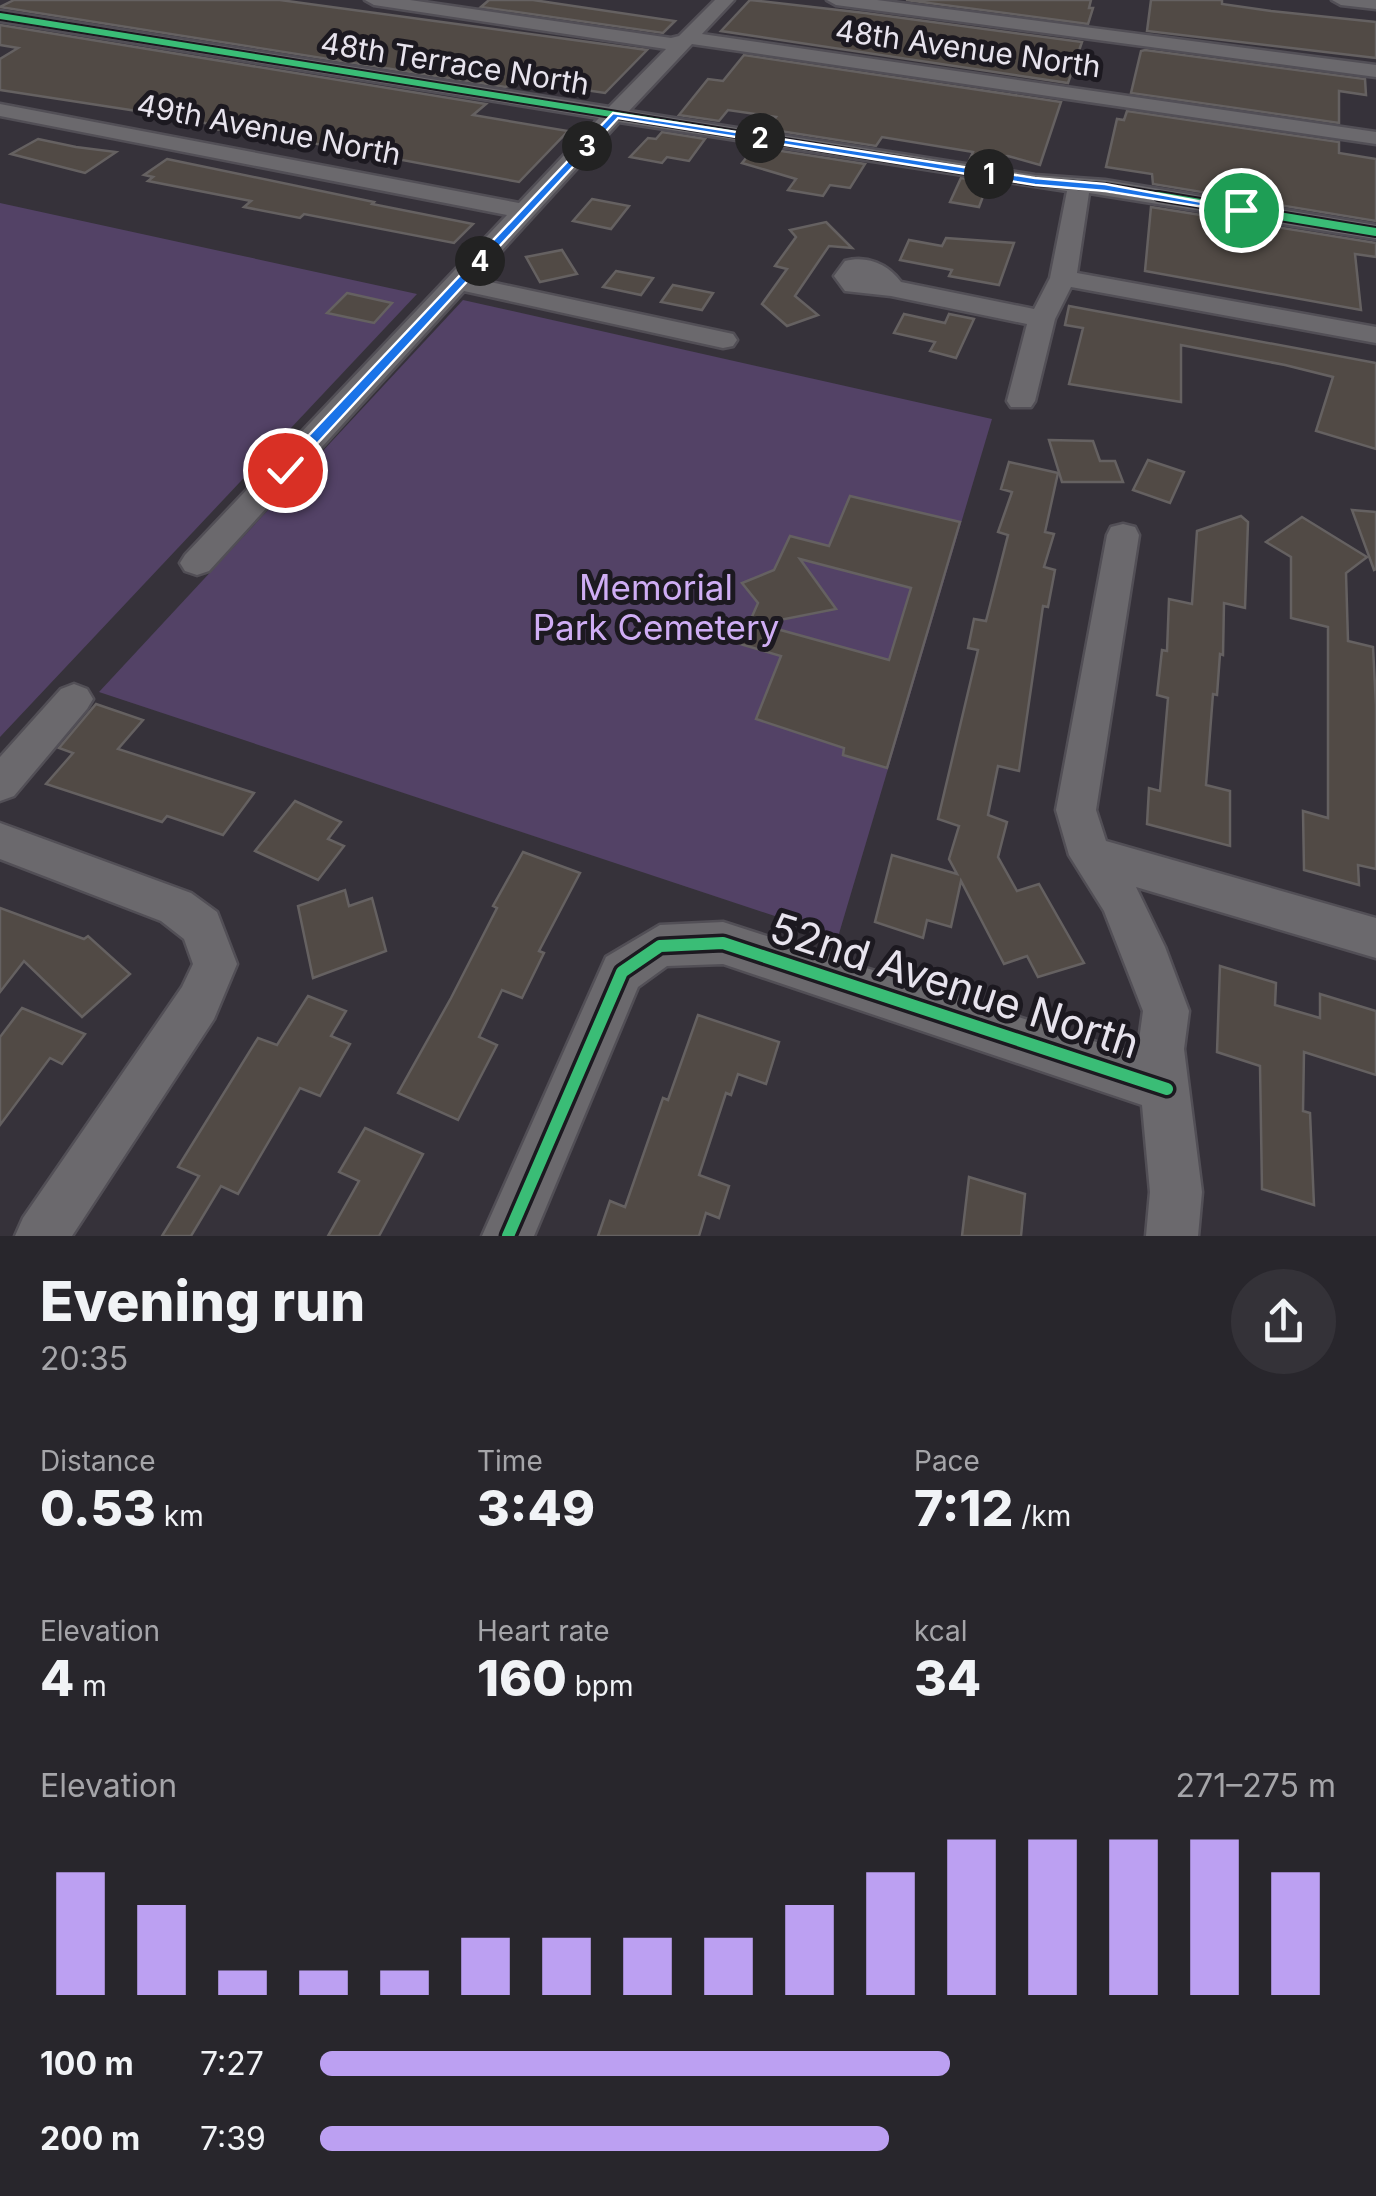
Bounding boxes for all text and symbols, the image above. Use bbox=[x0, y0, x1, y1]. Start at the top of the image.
street label: 48th Avenue North bbox=[833, 12, 1103, 84]
street label: 48th Terrace North bbox=[318, 24, 592, 102]
street label: 49th Avenue North bbox=[134, 86, 404, 172]
pin: 2 bbox=[735, 113, 785, 163]
pin: 3 bbox=[562, 121, 612, 171]
text: 2 bbox=[751, 121, 769, 155]
text: 3 bbox=[578, 129, 596, 163]
pin: 1 bbox=[964, 149, 1014, 199]
text: 1 bbox=[983, 157, 995, 191]
pin bbox=[1199, 168, 1284, 253]
icon: arrive bbox=[1214, 183, 1269, 238]
pin: 4 bbox=[455, 236, 505, 286]
text: 4 bbox=[471, 244, 489, 278]
pin bbox=[243, 428, 328, 513]
icon: check bbox=[258, 443, 313, 498]
park label: Memorial Park Cemetery bbox=[533, 566, 779, 648]
street label: 52nd Avenue North bbox=[764, 901, 1146, 1069]
text: Evening run bbox=[40, 1268, 365, 1334]
button: share bbox=[1231, 1269, 1336, 1374]
text: 20:35 bbox=[40, 1339, 128, 1378]
text: Distance bbox=[40, 1444, 156, 1478]
text: Time bbox=[477, 1444, 543, 1478]
text: Pace bbox=[914, 1444, 980, 1478]
text: 0.53 bbox=[40, 1478, 156, 1538]
text: 3:49 bbox=[477, 1478, 595, 1538]
text: 7:12 bbox=[914, 1478, 1013, 1538]
text: km bbox=[156, 1499, 204, 1533]
text: /km bbox=[1013, 1499, 1071, 1533]
text: Elevation bbox=[40, 1614, 160, 1648]
text: Heart rate bbox=[477, 1614, 610, 1648]
text: kcal bbox=[914, 1614, 968, 1648]
text: 4 bbox=[40, 1648, 74, 1708]
text: 160 bbox=[477, 1648, 567, 1708]
text: 34 bbox=[914, 1648, 981, 1708]
text: m bbox=[74, 1669, 107, 1703]
text: bpm bbox=[567, 1669, 633, 1703]
text: Elevation bbox=[40, 1766, 177, 1805]
text: 271–275 m bbox=[1176, 1766, 1336, 1805]
text: 100 m bbox=[40, 2044, 134, 2083]
text: 7:27 bbox=[200, 2044, 264, 2083]
text: 200 m bbox=[40, 2119, 140, 2158]
text: 7:39 bbox=[200, 2119, 266, 2158]

